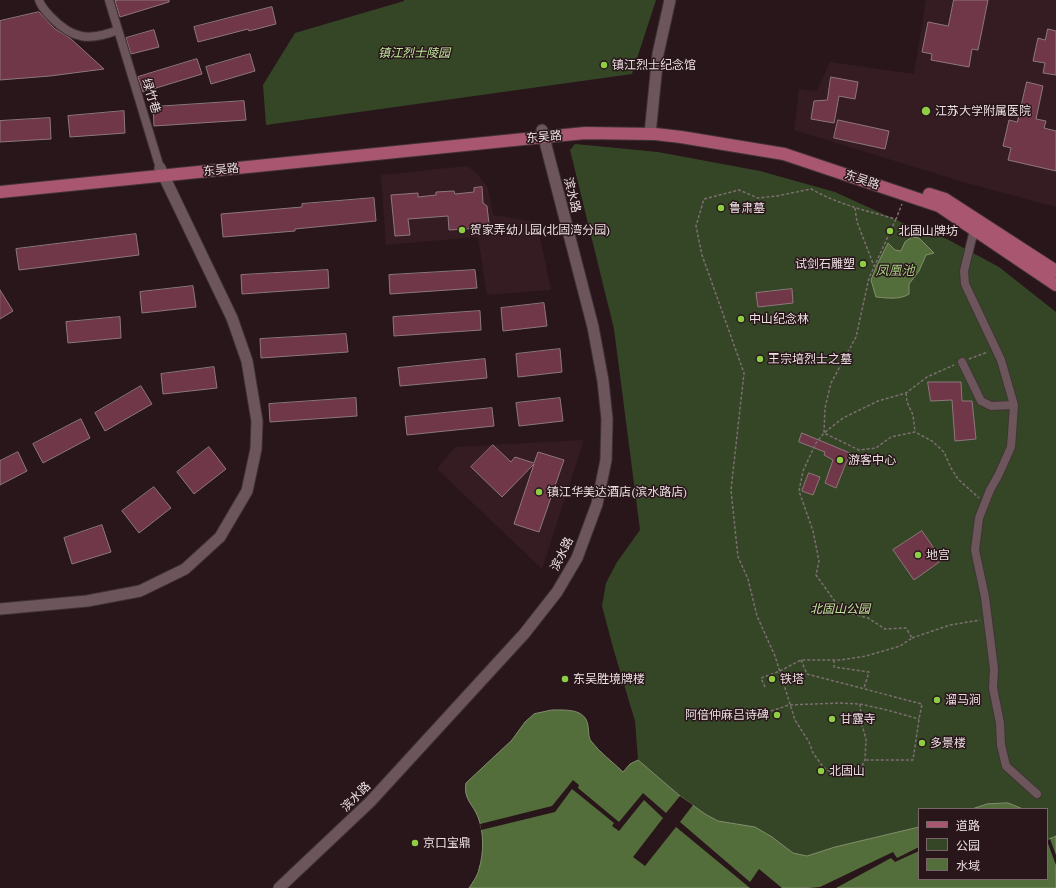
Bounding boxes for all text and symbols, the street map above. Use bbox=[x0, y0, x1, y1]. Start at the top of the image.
park label: 镇江烈士陵园 bbox=[378, 46, 450, 60]
place label: 镇江烈士纪念馆 bbox=[612, 58, 696, 72]
marker: 镇江烈士纪念馆 bbox=[599, 60, 609, 70]
street label: 绿竹巷 bbox=[139, 77, 163, 115]
place label: 江苏大学附属医院 bbox=[935, 104, 1031, 118]
marker: 江苏大学附属医院 bbox=[920, 105, 932, 117]
street label: 东吴路 bbox=[525, 128, 563, 146]
street label: 东吴路 bbox=[202, 161, 240, 179]
street label: 东吴路 bbox=[843, 167, 881, 193]
street label: 滨水路 bbox=[561, 176, 583, 214]
place label: 鲁肃墓 bbox=[729, 201, 765, 215]
marker: 鲁肃墓 bbox=[716, 203, 726, 213]
place label: 贺家弄幼儿园(北固湾分园) bbox=[470, 223, 610, 237]
place label: 北固山牌坊 bbox=[898, 224, 958, 238]
marker: 贺家弄幼儿园(北固湾分园) bbox=[457, 225, 467, 235]
marker: 北固山牌坊 bbox=[885, 226, 895, 236]
place label: 试剑石雕塑 bbox=[795, 257, 855, 271]
marker: 试剑石雕塑 bbox=[858, 259, 868, 269]
water label: 凤凰池 bbox=[876, 263, 914, 279]
place label: 中山纪念林 bbox=[749, 312, 809, 326]
marker: 中山纪念林 bbox=[736, 314, 746, 324]
place label: 王宗培烈士之墓 bbox=[768, 352, 852, 366]
marker: 王宗培烈士之墓 bbox=[755, 354, 765, 364]
place label: 游客中心 bbox=[848, 453, 896, 467]
marker: 游客中心 bbox=[835, 455, 845, 465]
place label: 镇江华美达酒店(滨水路店) bbox=[547, 485, 687, 499]
marker: 镇江华美达酒店(滨水路店) bbox=[534, 487, 544, 497]
street label: 滨水路 bbox=[548, 535, 576, 573]
place label: 地宫 bbox=[926, 548, 950, 562]
marker: 地宫 bbox=[913, 550, 923, 560]
park label: 北固山公园 bbox=[810, 602, 870, 616]
place label: 东吴胜境牌楼 bbox=[573, 672, 645, 686]
place label: 铁塔 bbox=[780, 672, 804, 686]
marker: 东吴胜境牌楼 bbox=[560, 674, 570, 684]
marker: 铁塔 bbox=[767, 674, 777, 684]
place label: 溜马涧 bbox=[945, 693, 981, 707]
marker: 溜马涧 bbox=[932, 695, 942, 705]
place label: 阿倍仲麻吕诗碑 bbox=[685, 708, 769, 722]
marker: 阿倍仲麻吕诗碑 bbox=[772, 710, 782, 720]
place label: 甘露寺 bbox=[840, 712, 876, 726]
marker: 甘露寺 bbox=[827, 714, 837, 724]
place label: 多景楼 bbox=[930, 736, 966, 750]
marker: 多景楼 bbox=[917, 738, 927, 748]
place label: 北固山 bbox=[829, 764, 865, 778]
marker: 北固山 bbox=[816, 766, 826, 776]
street label: 滨水路 bbox=[338, 779, 374, 815]
legend bbox=[918, 808, 1048, 880]
text: 道路 bbox=[956, 819, 980, 833]
place label: 京口宝鼎 bbox=[423, 836, 471, 850]
marker: 京口宝鼎 bbox=[410, 838, 420, 848]
text: 公园 bbox=[956, 839, 980, 853]
text: 水域 bbox=[956, 859, 980, 873]

